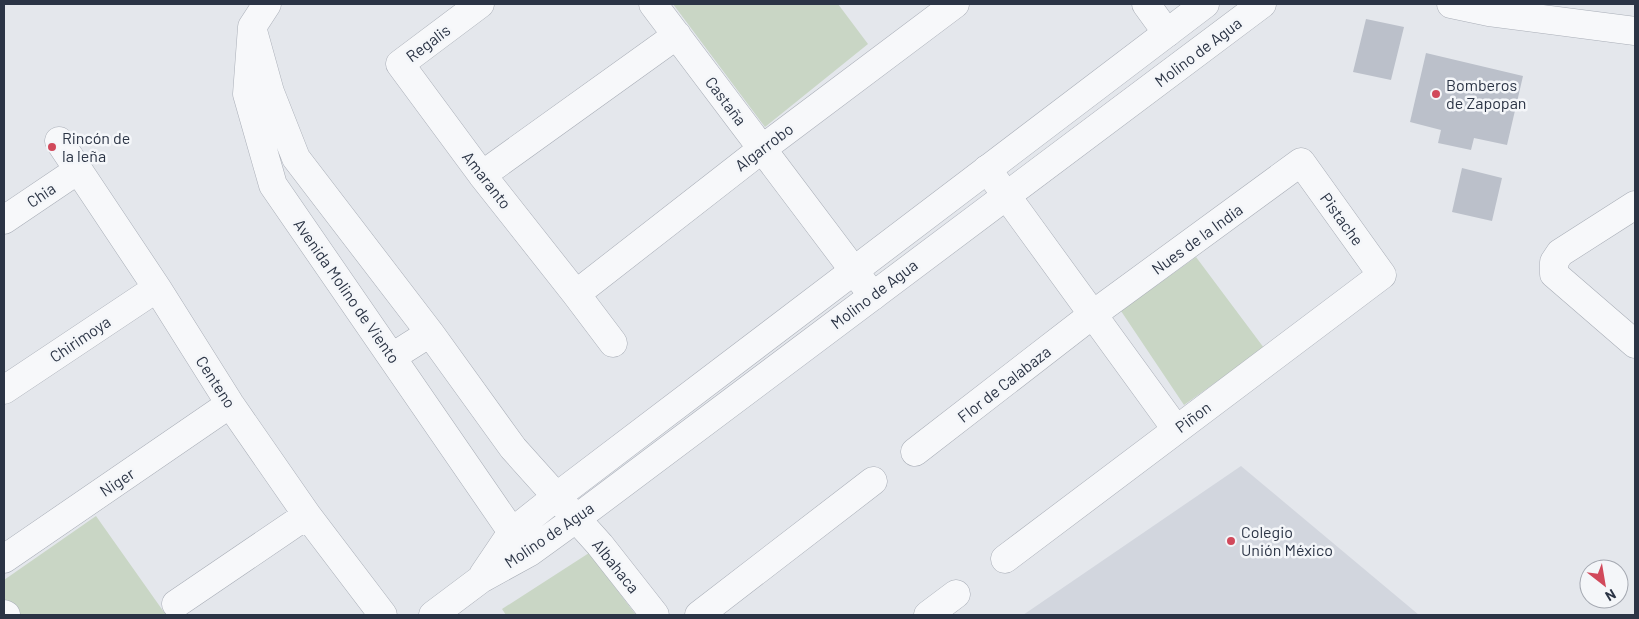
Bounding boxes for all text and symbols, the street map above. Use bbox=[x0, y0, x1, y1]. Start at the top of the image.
street label: Molino de Agua bbox=[1151, 13, 1245, 90]
street label: Regalis bbox=[402, 20, 454, 65]
street label: Castaña bbox=[702, 73, 751, 129]
place label: Bomberos de Zapopan bbox=[1446, 75, 1527, 112]
marker: Bomberos de Zapopan bbox=[1430, 88, 1442, 100]
street label: Algarrobo bbox=[731, 119, 796, 175]
place label: Rincón de la leña bbox=[62, 128, 130, 165]
marker: Rincón de la leña bbox=[46, 141, 58, 153]
street label: Amaranto bbox=[459, 147, 516, 212]
street label: Chia bbox=[23, 178, 59, 211]
street label: Pistache bbox=[1317, 189, 1368, 249]
street label: Nues de la India bbox=[1147, 199, 1246, 278]
street label: Avenida Molino de Viento bbox=[290, 215, 404, 366]
street label: Molino de Agua bbox=[827, 255, 921, 332]
street label: Chirimoya bbox=[46, 311, 114, 366]
street label: Flor de Calabaza bbox=[953, 341, 1054, 426]
street label: Centeno bbox=[193, 352, 240, 411]
street label: Piñon bbox=[1171, 397, 1214, 436]
street label: Niger bbox=[96, 463, 138, 500]
street label: Molino de Agua bbox=[500, 498, 597, 571]
place label: Colegio Unión México bbox=[1241, 522, 1333, 559]
street label: Albahaca bbox=[589, 535, 644, 596]
marker: Colegio Unión México bbox=[1225, 535, 1237, 547]
north arrow bbox=[1579, 559, 1629, 609]
text: N bbox=[1603, 586, 1619, 605]

